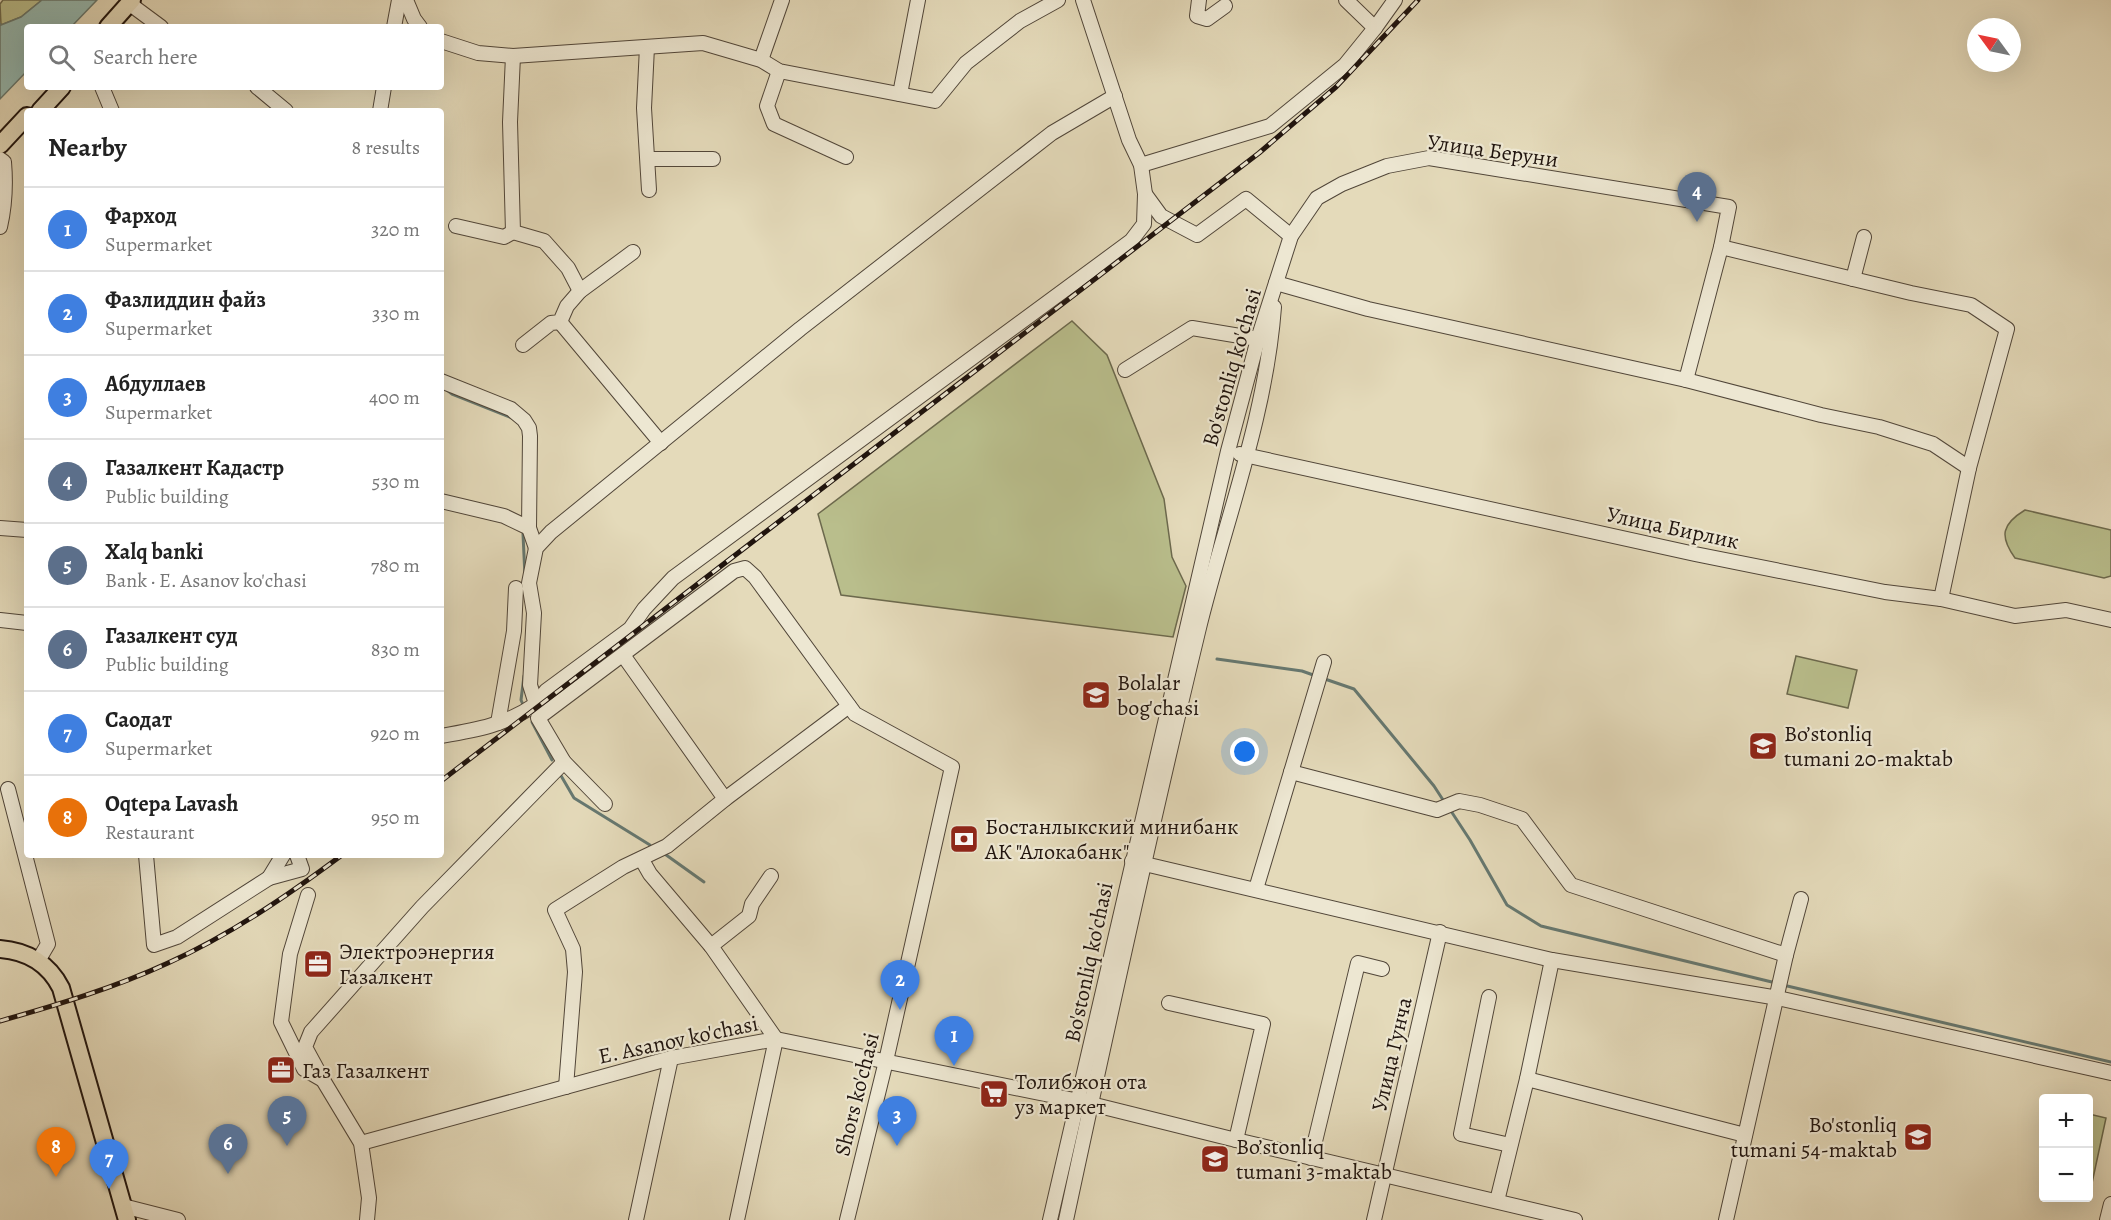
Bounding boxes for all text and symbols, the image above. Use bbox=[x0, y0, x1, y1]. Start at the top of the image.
north arrow bbox=[1967, 18, 2021, 72]
search box bbox=[24, 24, 444, 90]
icon: search bbox=[45, 41, 78, 74]
text: Search here bbox=[93, 42, 198, 72]
street label: Улица Беруни bbox=[1425, 127, 1560, 175]
text: Nearby bbox=[48, 130, 127, 165]
text: 8 results bbox=[352, 134, 420, 161]
pin: 4 bbox=[1678, 172, 1716, 222]
text: Фарход bbox=[105, 201, 177, 231]
text: 1 bbox=[64, 216, 71, 243]
text: 320 m bbox=[371, 216, 420, 243]
text: Supermarket bbox=[105, 231, 212, 258]
text: Фазлиддин файз bbox=[105, 285, 266, 315]
street label: Bo'stonliq ko'chasi bbox=[1195, 285, 1269, 450]
text: 2 bbox=[63, 300, 72, 327]
text: 330 m bbox=[372, 300, 420, 327]
text: Supermarket bbox=[105, 315, 212, 342]
text: Абдуллаев bbox=[105, 369, 206, 399]
text: 3 bbox=[63, 384, 72, 411]
text: 400 m bbox=[369, 384, 420, 411]
text: Supermarket bbox=[105, 399, 212, 426]
text: Газалкент Кадастр bbox=[105, 453, 284, 483]
text: 4 bbox=[63, 468, 72, 495]
text: 530 m bbox=[372, 468, 420, 495]
text: Public building bbox=[105, 483, 229, 510]
street label: Улица Бирлик bbox=[1604, 499, 1742, 557]
text: Xalq banki bbox=[105, 537, 203, 567]
text: 5 bbox=[63, 552, 72, 579]
text: 780 m bbox=[371, 552, 420, 579]
text: Bank · E. Asanov ko'chasi bbox=[105, 567, 307, 594]
text: Газалкент суд bbox=[105, 621, 238, 651]
text: 6 bbox=[63, 636, 72, 663]
text: 830 m bbox=[371, 636, 420, 663]
text: Public building bbox=[105, 651, 229, 678]
place label: Bolalar bog'chasi bbox=[1117, 668, 1199, 723]
school or university icon: Bolalar bog'chasi bbox=[1080, 679, 1112, 711]
text: Саодат bbox=[105, 705, 172, 735]
place label: Bo’stonliq tumani 20-maktab bbox=[1784, 719, 1953, 774]
text: 7 bbox=[63, 720, 72, 747]
text: 920 m bbox=[370, 720, 420, 747]
school or university icon: Bo’stonliq tumani 20-maktab bbox=[1747, 730, 1779, 762]
text: Supermarket bbox=[105, 735, 212, 762]
your location bbox=[1230, 737, 1259, 766]
text: Oqtepa Lavash bbox=[105, 789, 238, 819]
text: 8 bbox=[63, 804, 72, 831]
text: 950 m bbox=[371, 804, 420, 831]
place label: Бостанлыкский минибанк АК "Алокабанк" bbox=[984, 812, 1238, 867]
text: Restaurant bbox=[105, 819, 195, 846]
bank icon: Бостанлыкский минибанк АК "Алокабанк" bbox=[948, 823, 980, 855]
street label: Bo'stonliq ko'chasi bbox=[1057, 879, 1121, 1045]
place label: Электроэнергия Газалкент bbox=[339, 937, 495, 992]
office icon: Электроэнергия Газалкент bbox=[302, 948, 334, 980]
pin: 2 bbox=[880, 960, 920, 1010]
street label: Улица Гунча bbox=[1364, 993, 1420, 1114]
street label: E. Asanov ko'chasi bbox=[595, 1008, 761, 1072]
pin: 1 bbox=[934, 1016, 974, 1066]
street label: Shors ko'chasi bbox=[827, 1029, 887, 1159]
office icon: Газ Газалкент bbox=[265, 1054, 297, 1086]
place label: Газ Газалкент bbox=[302, 1056, 429, 1086]
place label: Толибжон ота уз маркет bbox=[1014, 1067, 1148, 1122]
supermarket icon: Толибжон ота уз маркет bbox=[978, 1078, 1010, 1110]
map controls bbox=[2039, 1094, 2093, 1202]
button: + bbox=[2039, 1094, 2093, 1148]
pin: 5 bbox=[268, 1096, 306, 1146]
pin: 3 bbox=[878, 1096, 916, 1146]
place label: Bo'stonliq tumani 54-maktab bbox=[1731, 1110, 1897, 1165]
school or university icon: Bo'stonliq tumani 54-maktab bbox=[1902, 1121, 1934, 1153]
pin: 6 bbox=[208, 1124, 248, 1174]
pin: 8 bbox=[36, 1128, 76, 1177]
place label: Bo’stonliq tumani 3-maktab bbox=[1236, 1132, 1392, 1187]
pin: 7 bbox=[90, 1140, 128, 1189]
school or university icon: Bo’stonliq tumani 3-maktab bbox=[1199, 1143, 1231, 1175]
button: − bbox=[2039, 1148, 2093, 1202]

